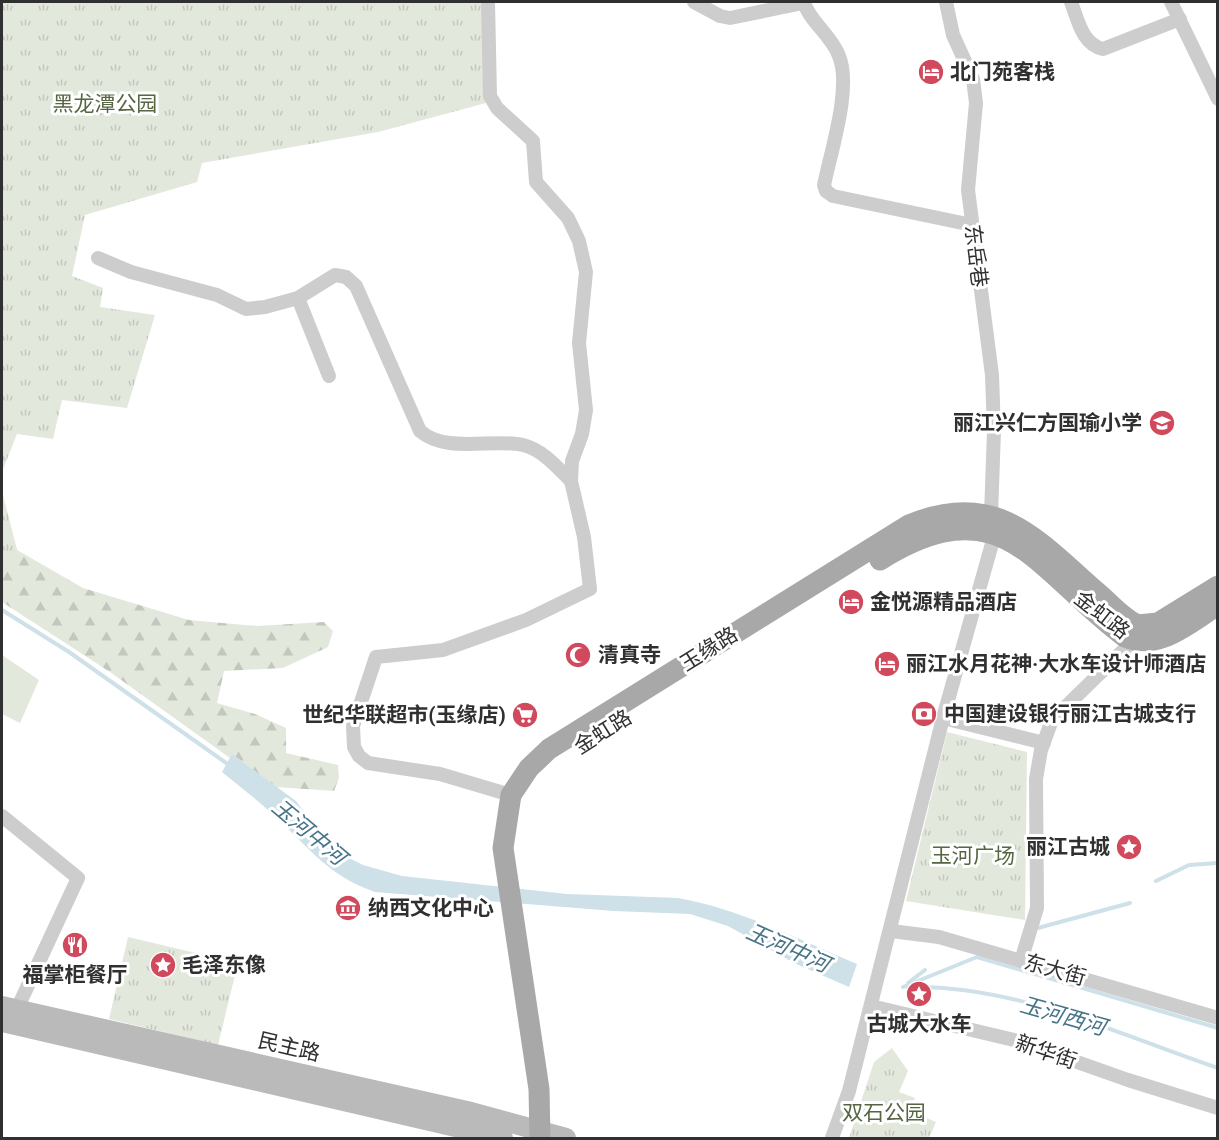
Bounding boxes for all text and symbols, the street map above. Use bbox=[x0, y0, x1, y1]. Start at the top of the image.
hotel icon: 北门苑客栈 bbox=[916, 57, 946, 87]
place label: 北门苑客栈 bbox=[950, 60, 1055, 84]
park label: 黑龙潭公园 bbox=[53, 92, 158, 116]
street label: 东岳巷 bbox=[960, 223, 992, 289]
school or university icon: 丽江兴仁方国瑜小学 bbox=[1147, 408, 1177, 438]
place label: 丽江兴仁方国瑜小学 bbox=[953, 411, 1142, 435]
street label: 金虹路 bbox=[1070, 586, 1134, 644]
hotel icon: 金悦源精品酒店 bbox=[836, 587, 866, 617]
place label: 金悦源精品酒店 bbox=[870, 590, 1017, 614]
street label: 玉缘路 bbox=[676, 622, 742, 676]
mosque icon: 清真寺 bbox=[563, 640, 593, 670]
place label: 清真寺 bbox=[598, 643, 661, 667]
hotel icon: 丽江水月花神·大水车设计师酒店 bbox=[872, 649, 902, 679]
place label: 丽江水月花神·大水车设计师酒店 bbox=[906, 652, 1206, 676]
bank icon: 中国建设银行丽江古城支行 bbox=[909, 699, 939, 729]
supermarket icon: 世纪华联超市(玉缘店) bbox=[510, 700, 540, 730]
place label: 中国建设银行丽江古城支行 bbox=[944, 702, 1196, 726]
place label: 世纪华联超市(玉缘店) bbox=[302, 703, 506, 727]
street label: 金虹路 bbox=[570, 705, 636, 759]
water label: 玉河中河 bbox=[267, 794, 354, 872]
place icon: 丽江古城 bbox=[1114, 832, 1144, 862]
place label: 丽江古城 bbox=[1026, 835, 1110, 859]
park label: 玉河广场 bbox=[931, 844, 1015, 868]
museum icon: 纳西文化中心 bbox=[333, 893, 363, 923]
place label: 纳西文化中心 bbox=[368, 896, 494, 920]
water label: 玉河中河 bbox=[743, 919, 837, 979]
restaurant icon: 福掌柜餐厅 bbox=[60, 930, 90, 960]
place icon: 毛泽东像 bbox=[148, 950, 178, 980]
street label: 东大街 bbox=[1021, 950, 1089, 990]
place label: 毛泽东像 bbox=[182, 953, 266, 977]
place label: 福掌柜餐厅 bbox=[23, 963, 128, 987]
place icon: 古城大水车 bbox=[904, 979, 934, 1009]
water label: 玉河西河 bbox=[1017, 992, 1113, 1041]
place label: 古城大水车 bbox=[867, 1012, 972, 1036]
street label: 民主路 bbox=[256, 1028, 322, 1066]
street label: 新华街 bbox=[1012, 1030, 1080, 1074]
park label: 双石公园 bbox=[842, 1101, 926, 1125]

